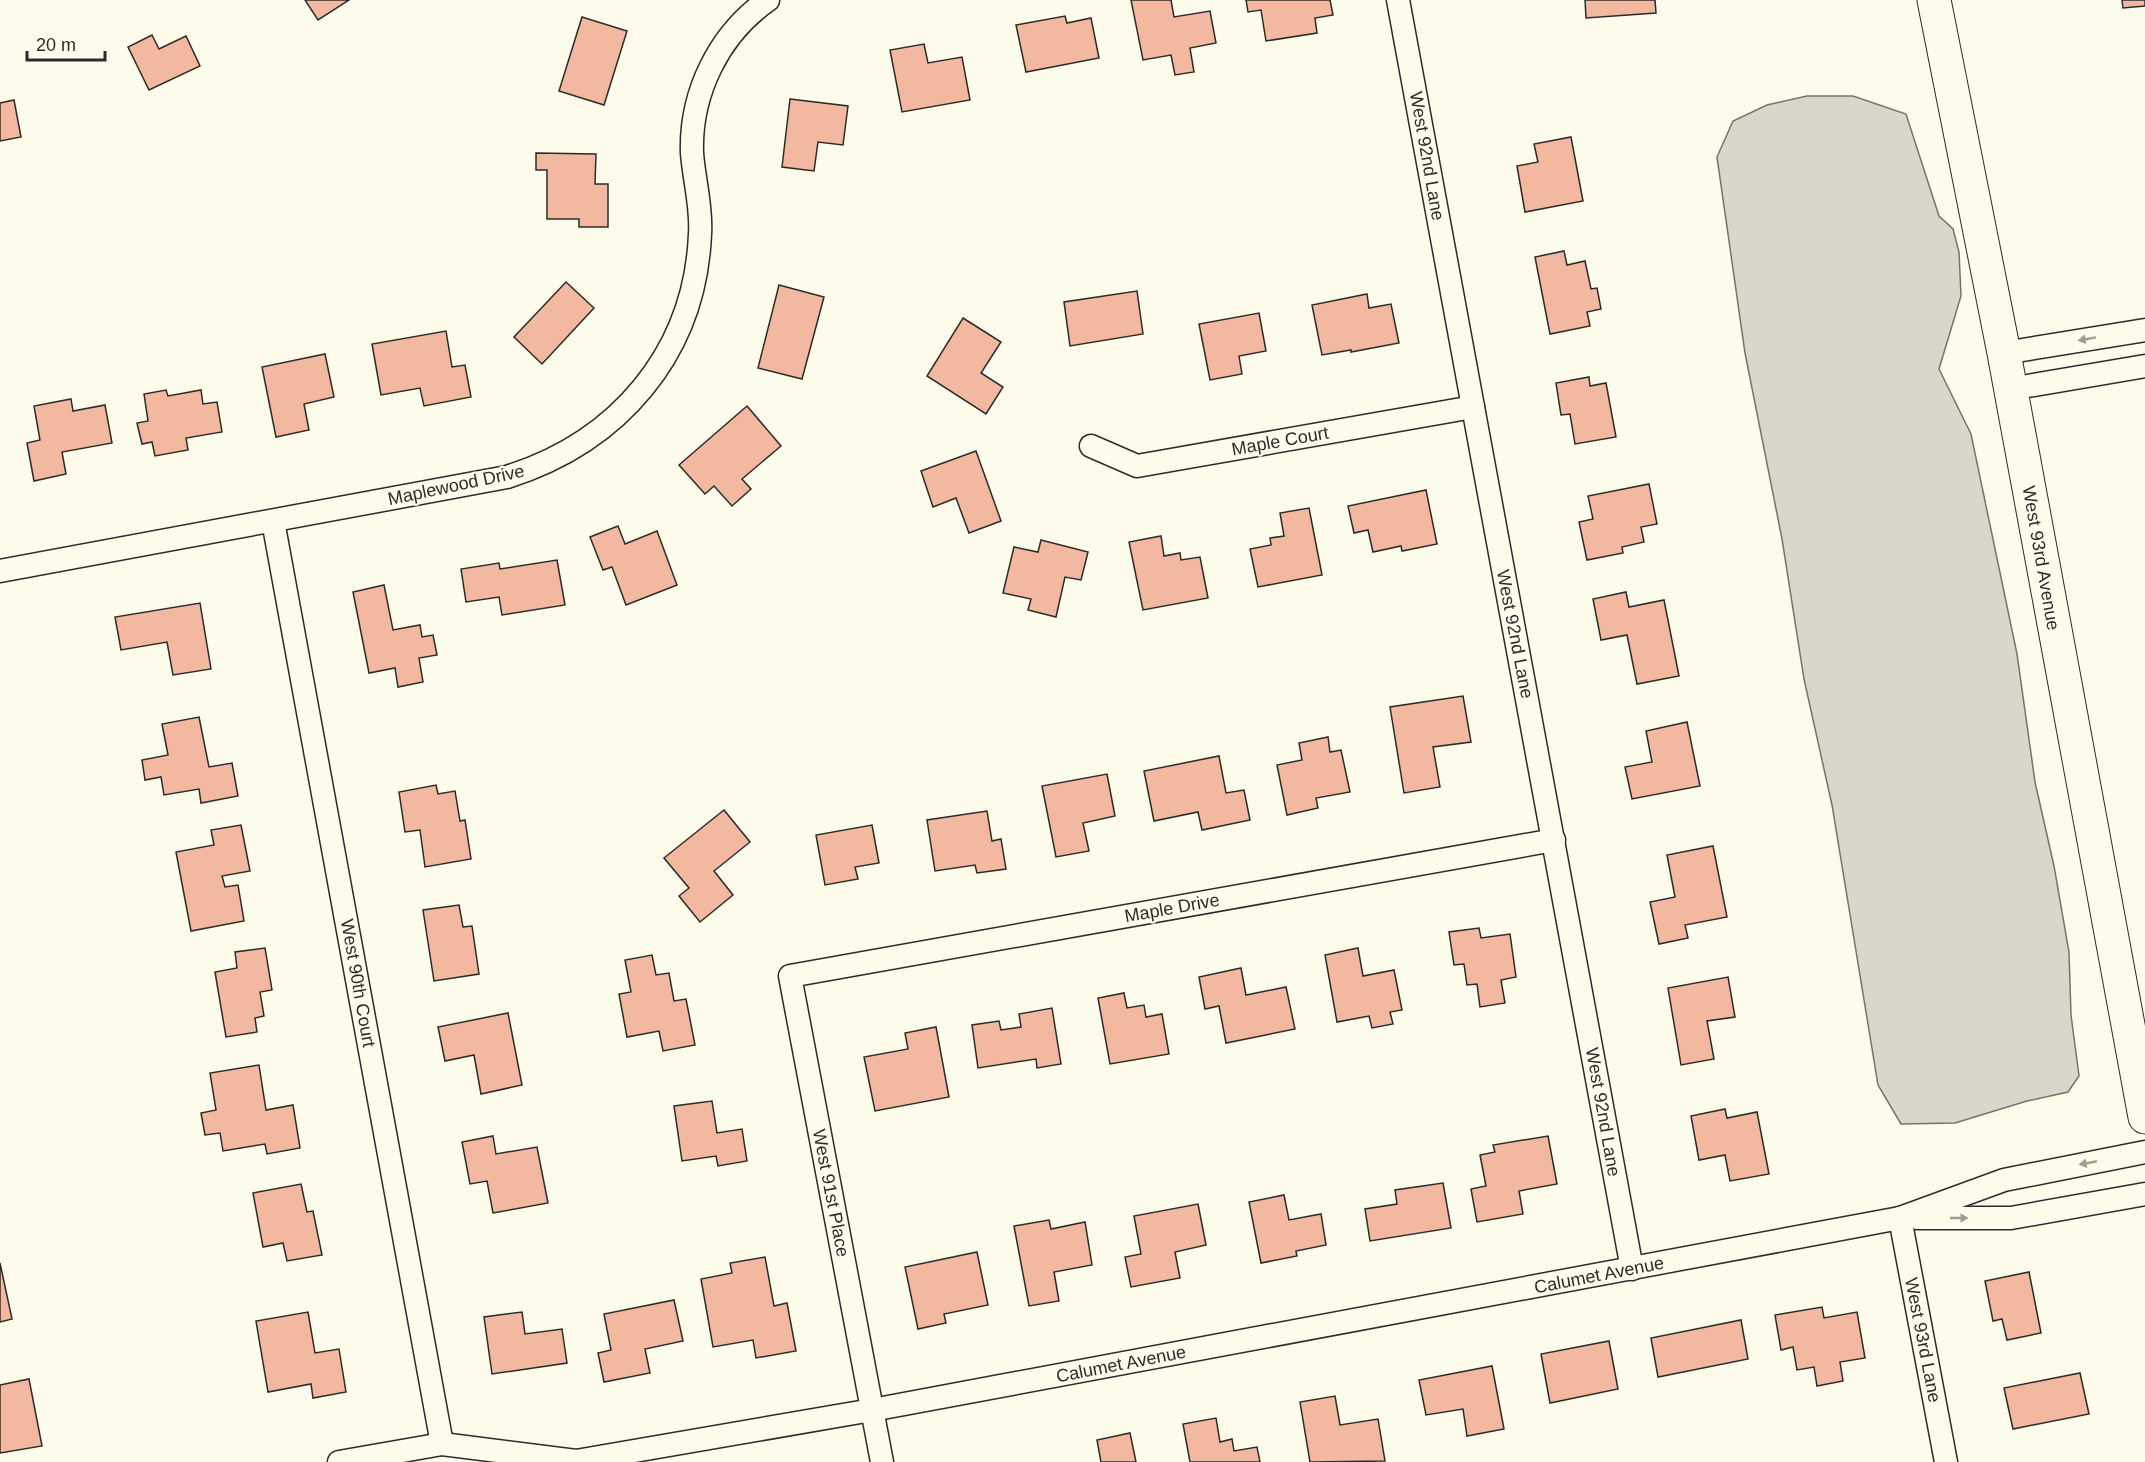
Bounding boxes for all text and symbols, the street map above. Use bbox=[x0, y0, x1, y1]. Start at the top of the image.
scale bar bbox=[27, 24, 105, 62]
text: 20 m bbox=[36, 35, 76, 55]
street label: West 92nd Lane bbox=[1406, 90, 1448, 222]
one-way arrow bbox=[2078, 335, 2097, 344]
street label: Maple Court bbox=[1230, 423, 1330, 459]
street label: Maplewood Drive bbox=[386, 461, 526, 509]
street label: West 93rd Avenue bbox=[2018, 484, 2064, 632]
street label: West 92nd Lane bbox=[1493, 568, 1537, 700]
street label: Maple Drive bbox=[1123, 890, 1221, 926]
street label: West 90th Court bbox=[337, 917, 379, 1049]
street label: West 92nd Lane bbox=[1582, 1046, 1624, 1178]
street label: West 91st Place bbox=[809, 1127, 853, 1259]
one-way arrow bbox=[2078, 1159, 2097, 1168]
one-way arrow bbox=[1949, 1213, 1968, 1223]
street label: Calumet Avenue bbox=[1532, 1253, 1666, 1297]
street label: West 93rd Lane bbox=[1901, 1276, 1945, 1404]
street label: Calumet Avenue bbox=[1054, 1342, 1188, 1386]

